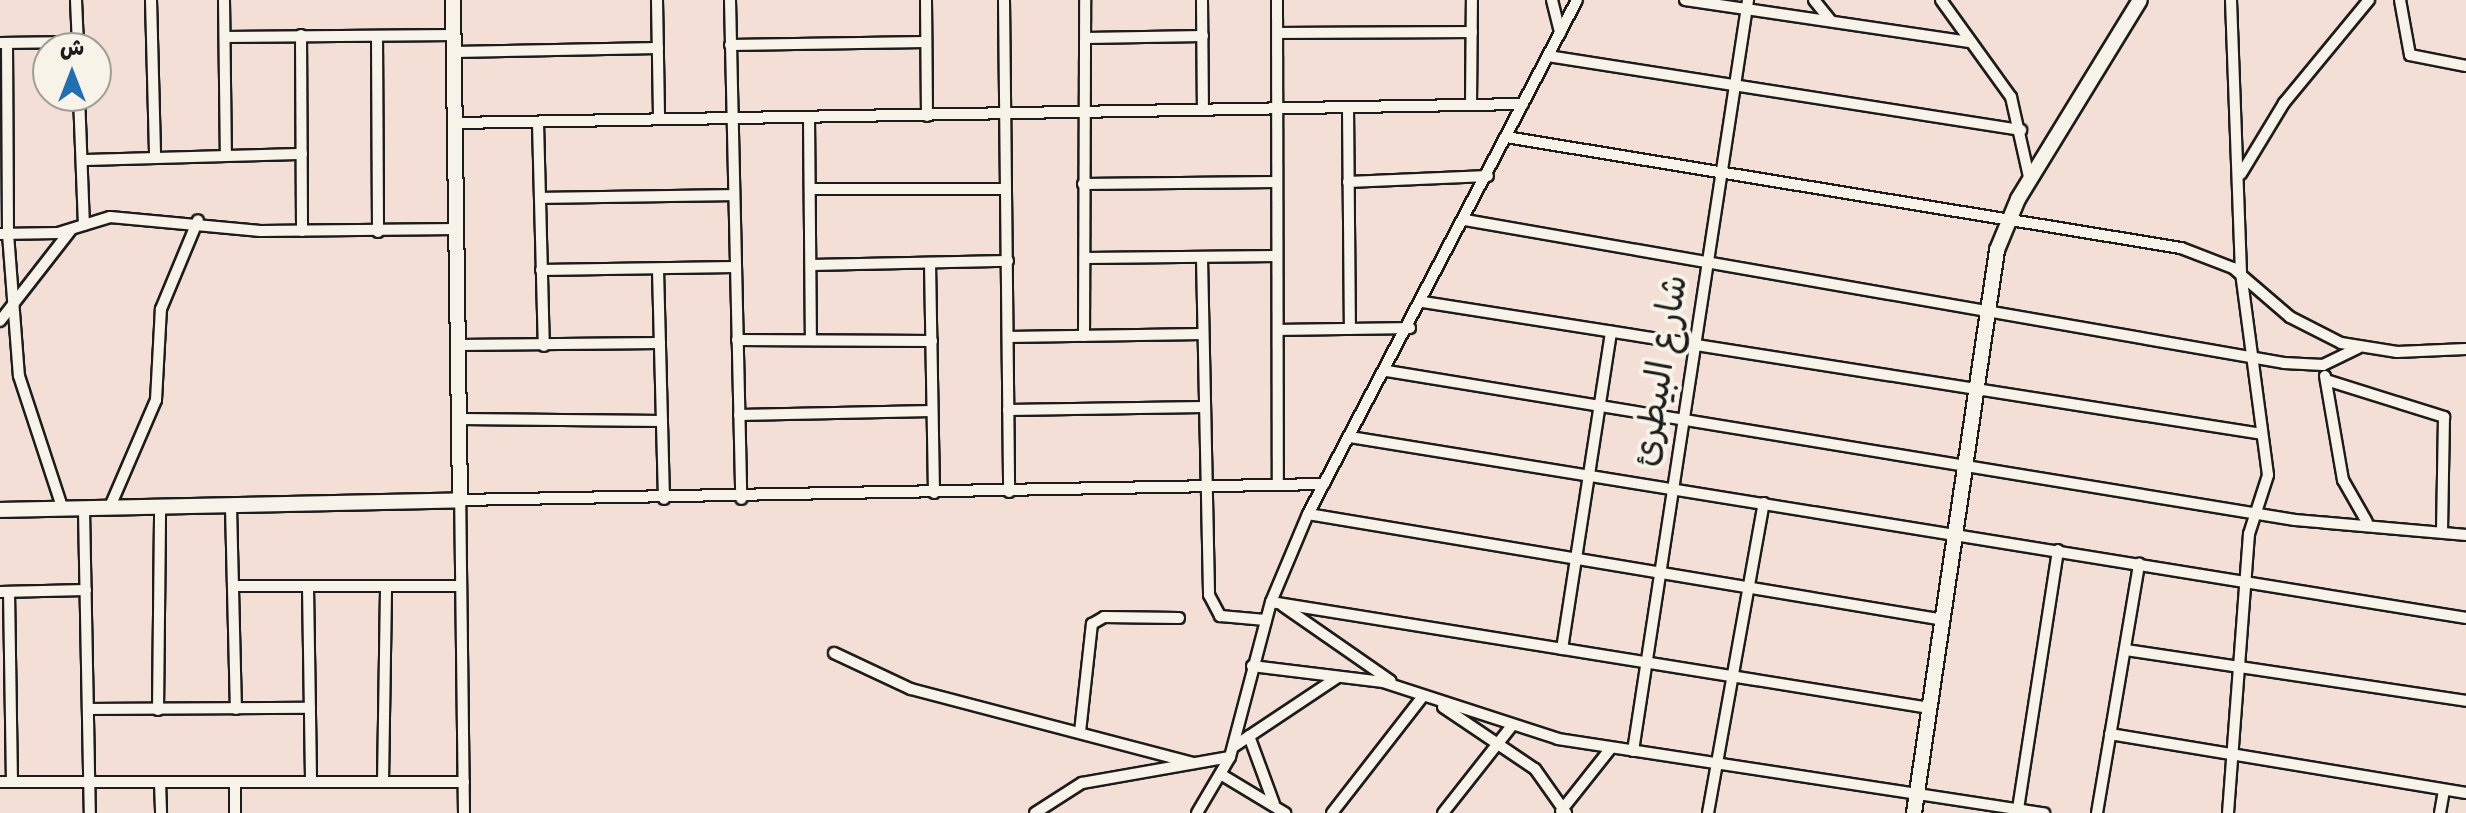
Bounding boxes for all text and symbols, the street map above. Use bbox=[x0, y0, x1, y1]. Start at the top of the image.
north arrow bbox=[32, 32, 112, 112]
text: ش bbox=[60, 34, 84, 66]
street label: شارع البيطرئ bbox=[1627, 272, 1699, 470]

